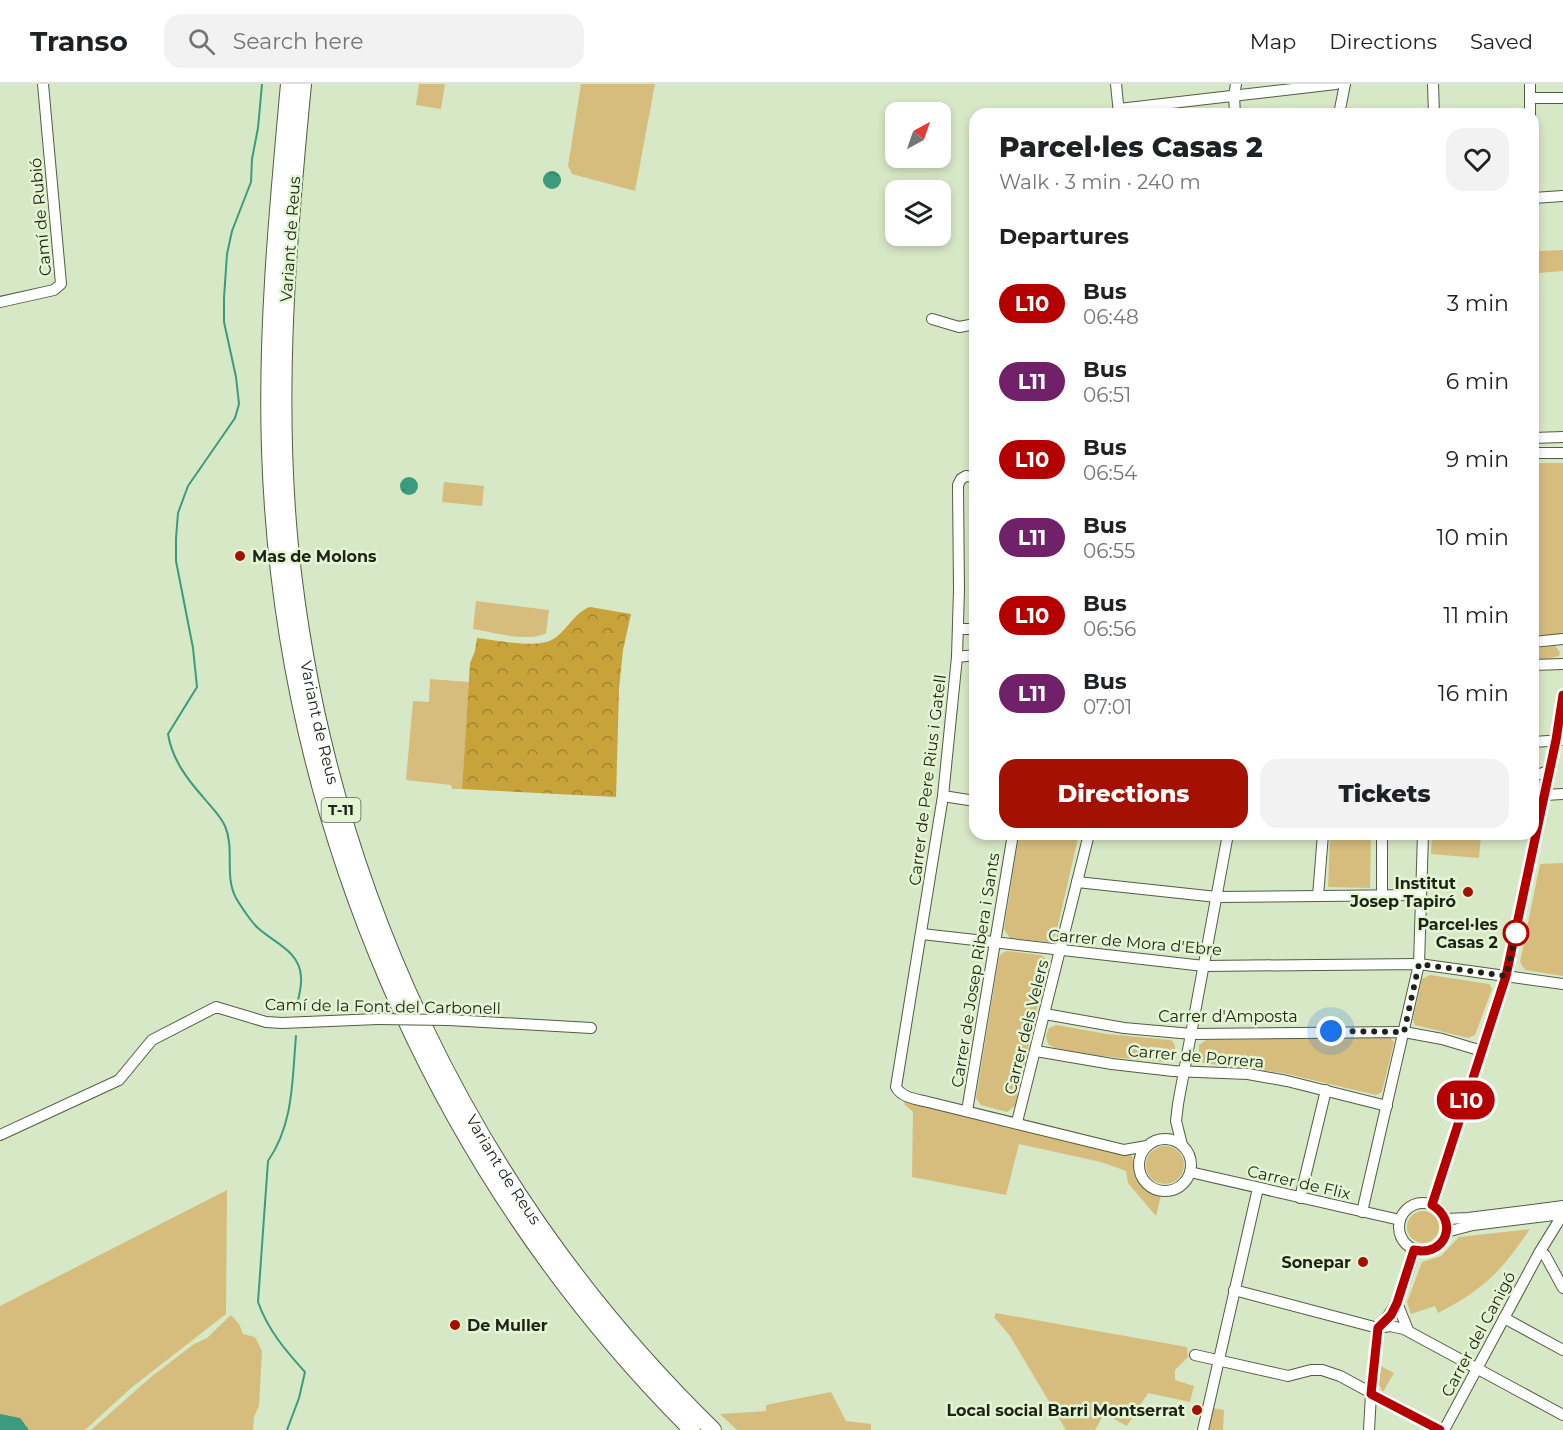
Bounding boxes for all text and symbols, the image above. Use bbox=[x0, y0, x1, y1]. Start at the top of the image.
search box bbox=[164, 14, 584, 68]
text: Transo bbox=[30, 24, 128, 58]
icon: search bbox=[185, 25, 218, 58]
text: Search here bbox=[233, 28, 364, 55]
text: Map bbox=[1250, 29, 1296, 54]
text: Directions bbox=[1329, 29, 1437, 54]
text: Saved bbox=[1470, 29, 1533, 54]
north arrow bbox=[885, 102, 951, 168]
map controls bbox=[885, 102, 951, 246]
button: heart bbox=[1446, 128, 1509, 191]
text: Parcel·les Casas 2 bbox=[999, 130, 1263, 164]
street label: Camí de Rubió bbox=[26, 157, 55, 277]
text: Walk · 3 min · 240 m bbox=[999, 170, 1201, 194]
street label: Variant de Reus bbox=[277, 175, 304, 302]
button: layers bbox=[885, 180, 951, 246]
text: Departures bbox=[999, 223, 1129, 250]
text: Bus bbox=[1083, 278, 1127, 305]
text: 3 min bbox=[1447, 290, 1509, 317]
text: L10 bbox=[1015, 291, 1049, 316]
text: 06:48 bbox=[1083, 305, 1139, 329]
text: Bus bbox=[1083, 356, 1127, 383]
text: 6 min bbox=[1446, 368, 1509, 395]
text: L11 bbox=[1018, 369, 1046, 394]
text: 06:51 bbox=[1083, 383, 1131, 407]
text: Bus bbox=[1083, 434, 1127, 461]
text: 9 min bbox=[1446, 446, 1509, 473]
text: L10 bbox=[1015, 447, 1049, 472]
text: 06:54 bbox=[1083, 461, 1137, 485]
text: Bus bbox=[1083, 512, 1127, 539]
text: 10 min bbox=[1437, 524, 1509, 551]
text: L11 bbox=[1018, 525, 1046, 550]
text: 06:55 bbox=[1083, 539, 1135, 563]
place label: Mas de Molons bbox=[252, 547, 377, 566]
marker: Mas de Molons bbox=[233, 549, 247, 563]
text: Bus bbox=[1083, 590, 1127, 617]
text: 11 min bbox=[1443, 602, 1509, 629]
text: L10 bbox=[1015, 603, 1049, 628]
text: 06:56 bbox=[1083, 617, 1136, 641]
street label: Variant de Reus bbox=[296, 659, 343, 787]
text: Bus bbox=[1083, 668, 1127, 695]
street label: Carrer de Pere Rius i Gatell bbox=[905, 673, 950, 887]
text: 16 min bbox=[1438, 680, 1509, 707]
text: L11 bbox=[1018, 681, 1046, 706]
text: 07:01 bbox=[1083, 695, 1132, 719]
button: Directions bbox=[999, 759, 1248, 828]
button: Tickets bbox=[1260, 759, 1509, 828]
road number: T-11 bbox=[322, 798, 360, 822]
street label: Carrer de Josep Ribera i Sants bbox=[948, 851, 1003, 1089]
place label: Institut Josep Tapiró bbox=[1349, 874, 1456, 911]
marker: Institut Josep Tapiró bbox=[1461, 885, 1475, 899]
place label: Parcel·les Casas 2 bbox=[1417, 915, 1498, 952]
marker: Parcel·les Casas 2 bbox=[1503, 920, 1529, 946]
street label: Carrer de Mora d'Ebre bbox=[1047, 925, 1223, 960]
street label: Carrer dels Velers bbox=[1001, 958, 1052, 1097]
street label: Camí de la Font del Carbonell bbox=[265, 995, 501, 1018]
street label: Carrer d'Amposta bbox=[1158, 1007, 1298, 1026]
your location bbox=[1316, 1016, 1346, 1046]
street label: Carrer de Porrera bbox=[1127, 1041, 1265, 1072]
line badge: L10 bbox=[1432, 1080, 1500, 1120]
text: L10 bbox=[1449, 1088, 1483, 1113]
street label: Variant de Reus bbox=[462, 1111, 545, 1228]
street label: Carrer de Flix bbox=[1245, 1161, 1353, 1204]
place label: Sonepar bbox=[1281, 1253, 1351, 1272]
marker: Sonepar bbox=[1356, 1255, 1370, 1269]
street label: Carrer del Canigó bbox=[1437, 1268, 1520, 1400]
place label: De Muller bbox=[467, 1316, 548, 1335]
marker: De Muller bbox=[448, 1318, 462, 1332]
place label: Local social Barri Montserrat bbox=[946, 1401, 1185, 1420]
marker: Local social Barri Montserrat bbox=[1190, 1403, 1204, 1417]

